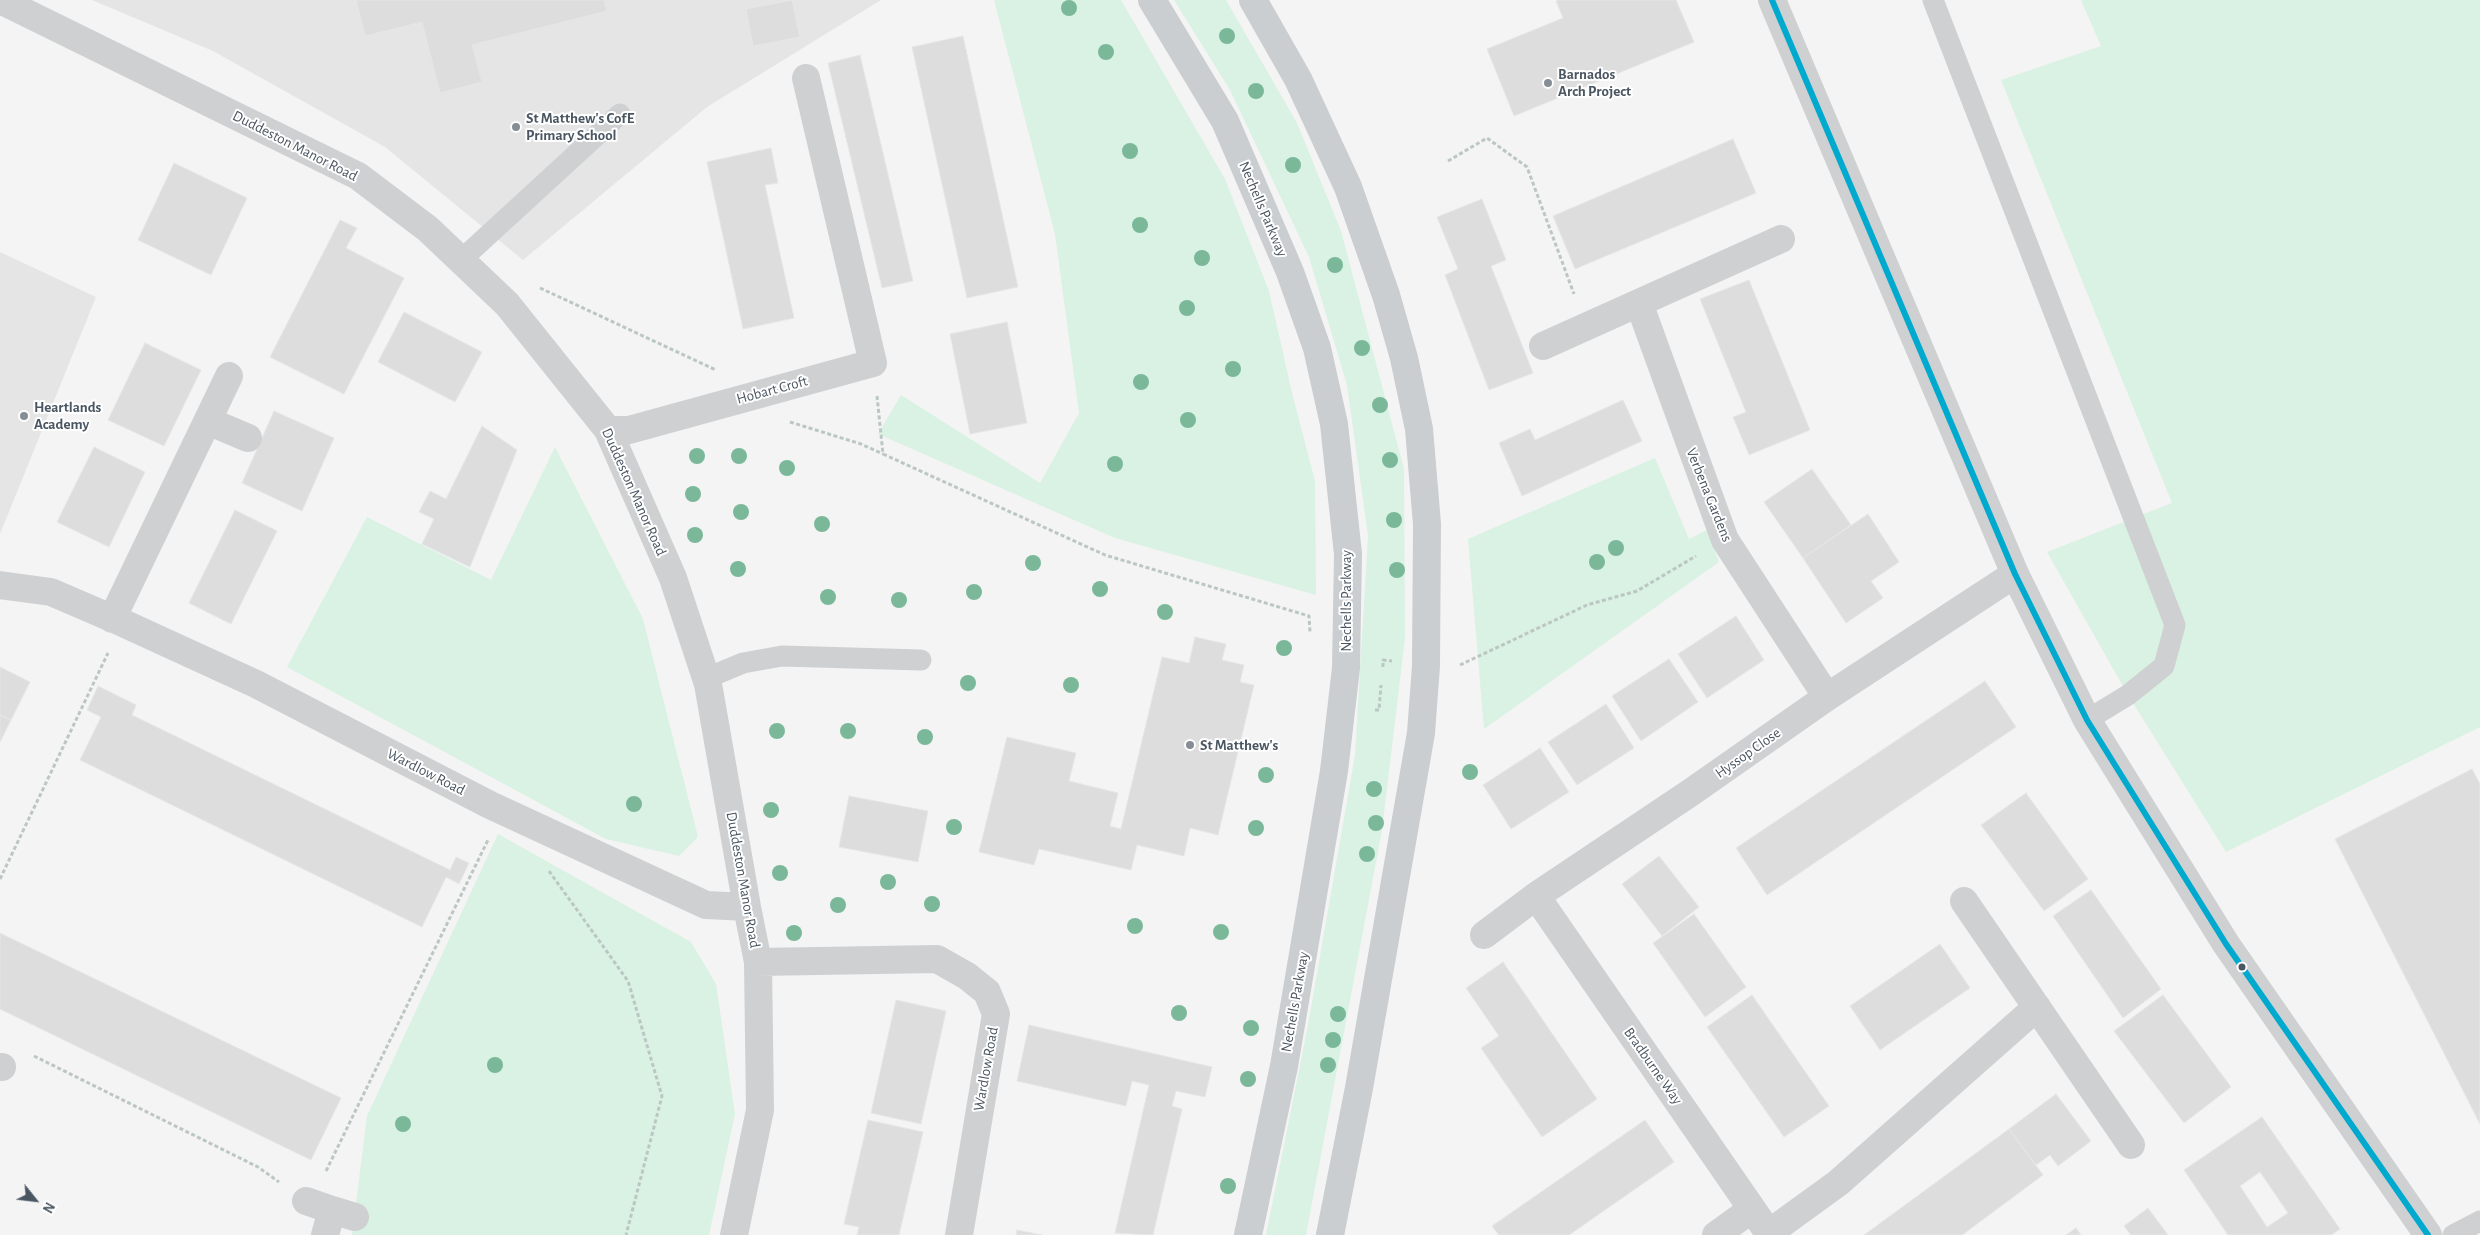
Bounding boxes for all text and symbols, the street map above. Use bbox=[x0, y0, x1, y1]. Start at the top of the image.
place label: Barnados Arch Project bbox=[1558, 65, 1631, 100]
marker: Barnados Arch Project bbox=[1542, 77, 1554, 89]
street label: Duddeston Manor Road bbox=[229, 107, 361, 185]
place label: St Matthew's CofE Primary School bbox=[526, 109, 634, 144]
marker: St Matthew's CofE Primary School bbox=[510, 121, 522, 133]
street label: Nechells Parkway bbox=[1235, 159, 1291, 259]
street label: Hobart Croft bbox=[735, 372, 809, 408]
place label: Heartlands Academy bbox=[34, 398, 101, 433]
marker: Heartlands Academy bbox=[18, 410, 30, 422]
street label: Duddeston Manor Road bbox=[598, 425, 670, 559]
street label: Verbena Gardens bbox=[1682, 445, 1736, 545]
street label: Nechells Parkway bbox=[1337, 550, 1355, 652]
street label: Hyssop Close bbox=[1712, 724, 1784, 782]
place label: St Matthew's bbox=[1200, 736, 1278, 754]
marker: St Matthew's bbox=[1184, 739, 1196, 751]
street label: Wardlow Road bbox=[384, 745, 468, 799]
street label: Duddeston Manor Road bbox=[722, 811, 764, 949]
street label: Nechells Parkway bbox=[1277, 950, 1313, 1054]
unlabelled marker bbox=[2237, 962, 2247, 972]
street label: Bradburne Way bbox=[1620, 1024, 1686, 1108]
street label: Wardlow Road bbox=[970, 1025, 1002, 1113]
north arrow bbox=[10, 1175, 60, 1225]
text: N bbox=[40, 1200, 57, 1215]

